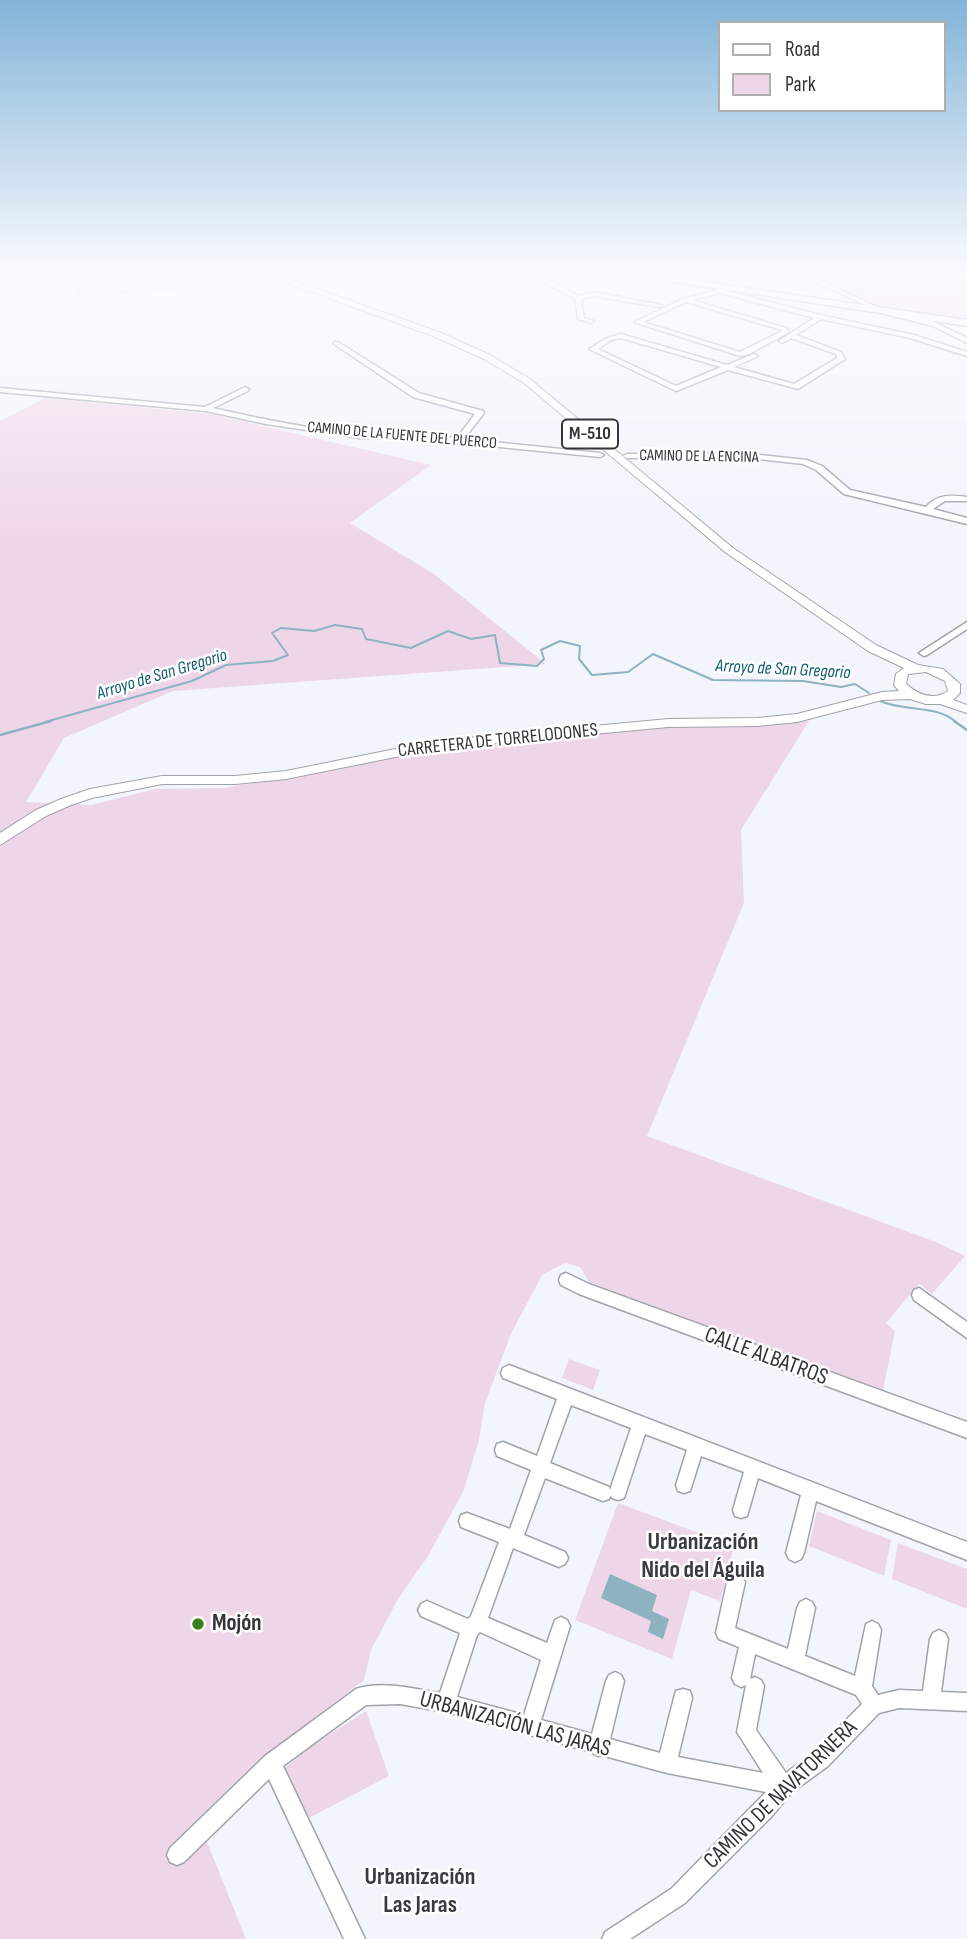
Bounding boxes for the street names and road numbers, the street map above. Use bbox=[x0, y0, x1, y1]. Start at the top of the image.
street label: CAMINO DE LA FUENTE DEL PUERCO bbox=[307, 418, 497, 454]
road number: M-510 bbox=[562, 420, 618, 448]
street label: CAMINO DE LA ENCINA bbox=[639, 446, 759, 468]
street label: CARRETERA DE TORRELODONES bbox=[397, 719, 599, 763]
street label: CALLE ALBATROS bbox=[700, 1322, 832, 1392]
street label: URBANIZACIÓN LAS JARAS bbox=[416, 1686, 614, 1764]
street label: CAMINO DE NAVATORNERA bbox=[699, 1715, 863, 1875]

